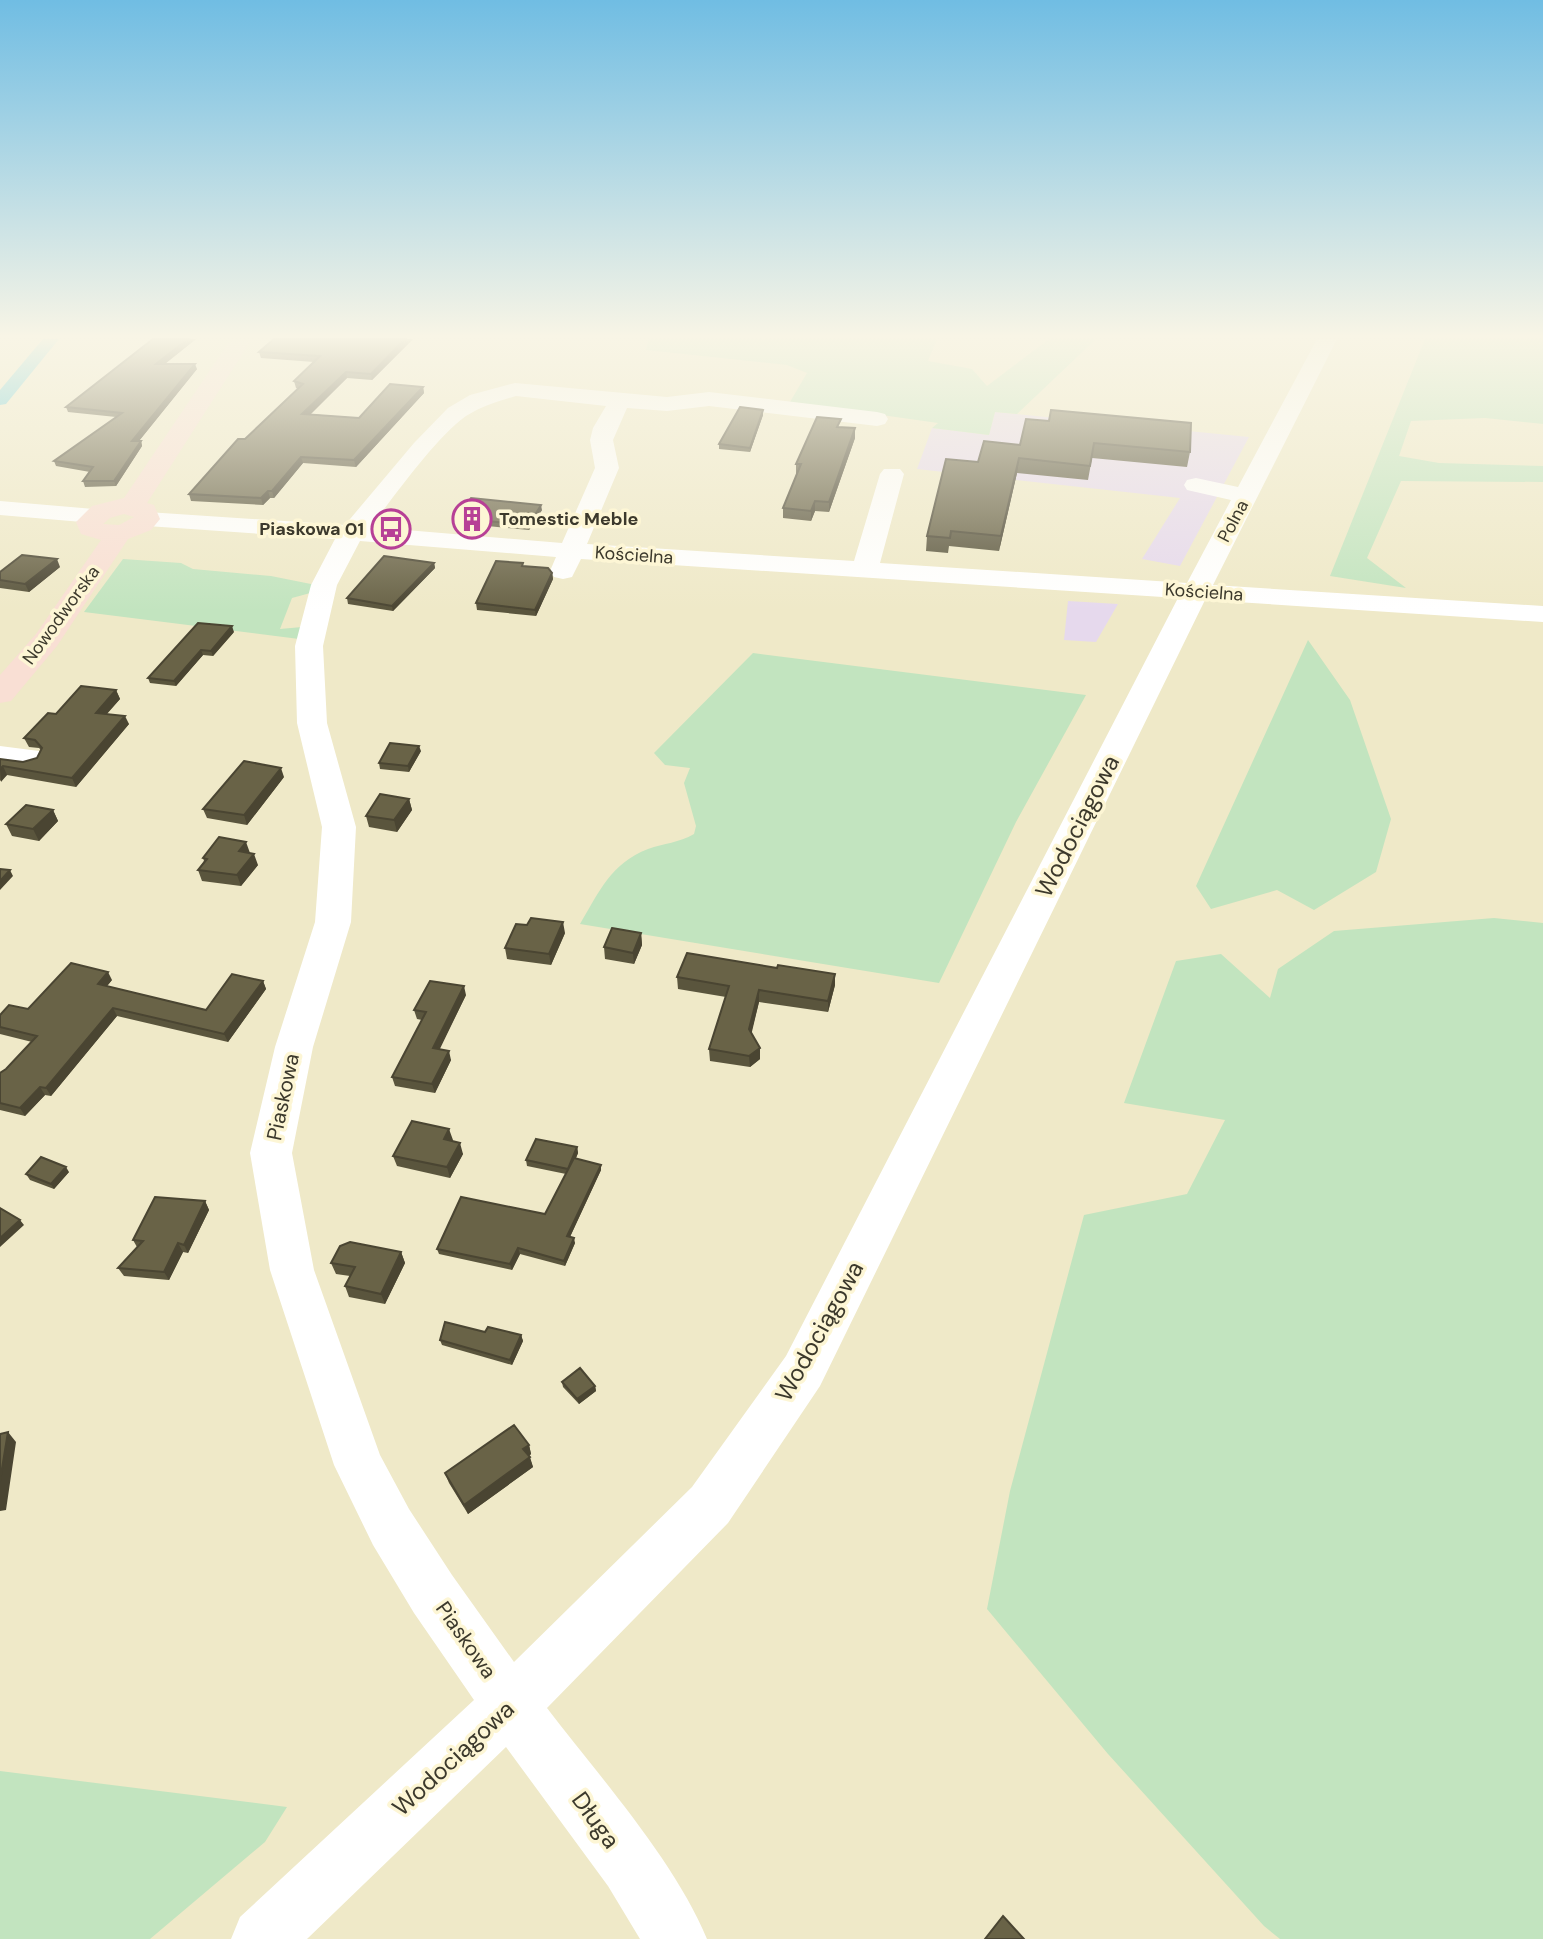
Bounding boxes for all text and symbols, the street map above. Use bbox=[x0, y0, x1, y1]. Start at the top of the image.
street label: Polna bbox=[1212, 496, 1254, 546]
building icon: Tomestic Meble bbox=[451, 498, 493, 540]
place label: Tomestic Meble bbox=[499, 507, 638, 531]
bus stop icon: Piaskowa 01 bbox=[370, 508, 412, 550]
place label: Piaskowa 01 bbox=[259, 517, 364, 541]
street label: Kościelna bbox=[594, 540, 674, 570]
street label: Nowodworska bbox=[17, 561, 105, 669]
street label: Kościelna bbox=[1164, 577, 1244, 607]
street label: Wodociągowa bbox=[1028, 750, 1126, 902]
street label: Piaskowa bbox=[260, 1051, 306, 1143]
street label: Wodociągowa bbox=[768, 1255, 870, 1407]
street label: Piaskowa bbox=[429, 1596, 503, 1684]
street label: Wodociągowa bbox=[385, 1694, 521, 1822]
street label: Długa bbox=[565, 1786, 627, 1854]

